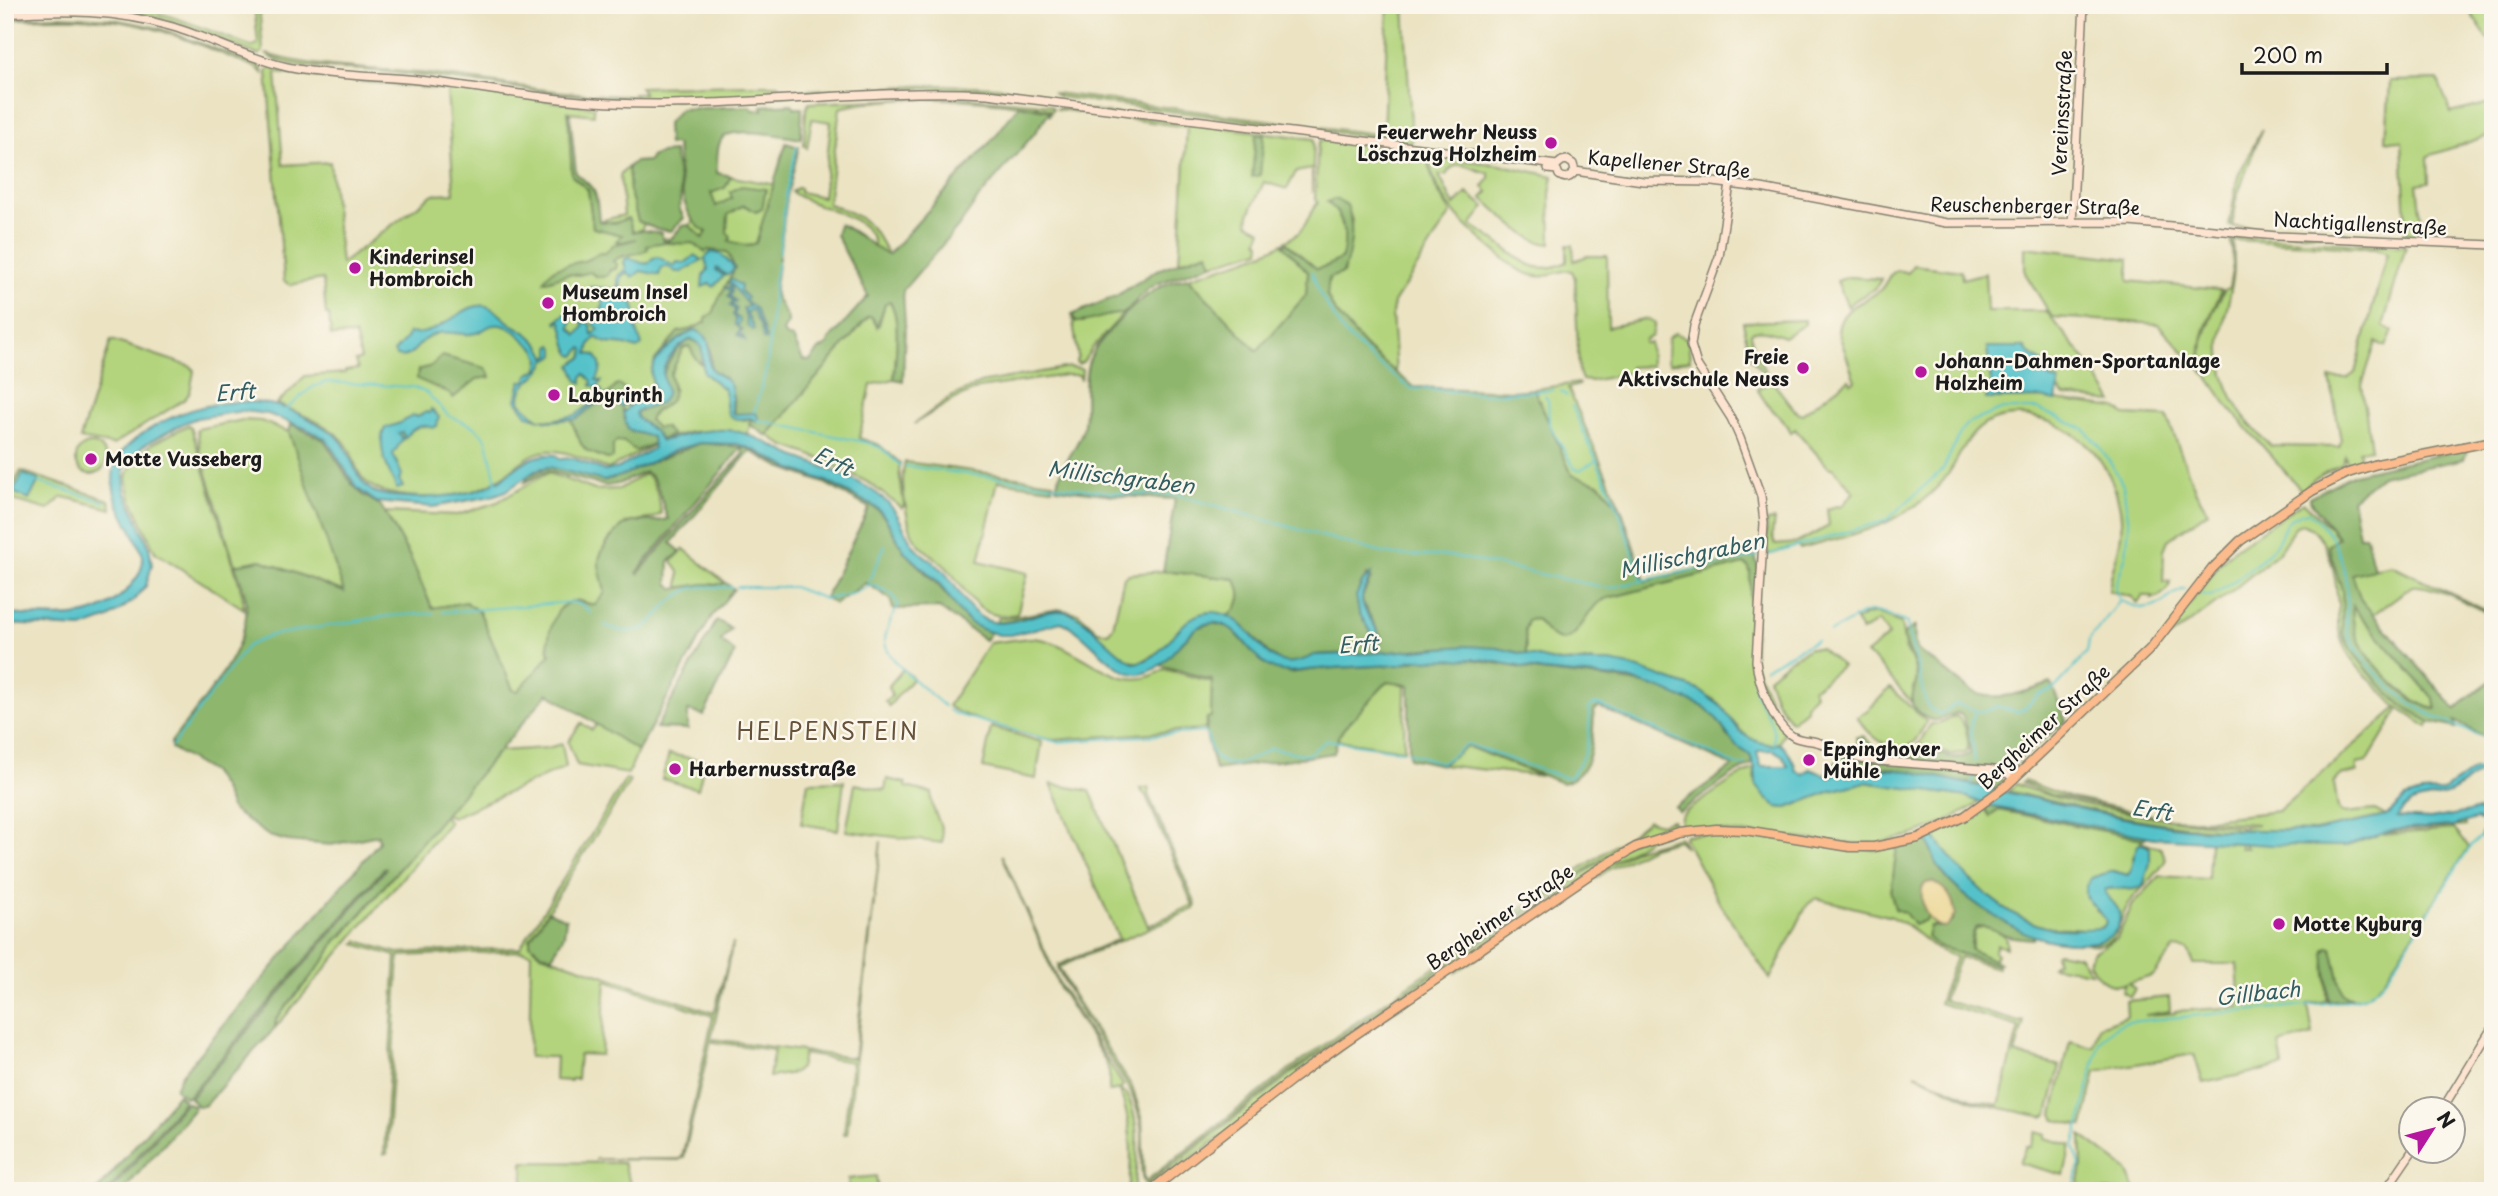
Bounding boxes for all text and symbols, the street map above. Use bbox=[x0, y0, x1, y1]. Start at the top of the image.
scale bar bbox=[2242, 32, 2388, 76]
text: 200 m bbox=[2253, 38, 2323, 70]
street label: Vereinsstraße bbox=[2044, 49, 2078, 177]
place label: Feuerwehr Neuss Löschzug Holzheim bbox=[1357, 117, 1537, 167]
marker: Feuerwehr Neuss Löschzug Holzheim bbox=[1543, 135, 1559, 151]
street label: Kapellener Straße bbox=[1587, 142, 1751, 184]
street label: Reuschenberger Straße bbox=[1930, 189, 2140, 221]
street label: Nachtigallenstraße bbox=[2272, 204, 2448, 242]
place label: Kinderinsel Hombroich bbox=[369, 242, 474, 292]
marker: Kinderinsel Hombroich bbox=[347, 260, 363, 276]
place label: Museum Insel Hombroich bbox=[562, 277, 688, 327]
marker: Museum Insel Hombroich bbox=[540, 295, 556, 311]
place label: Freie Aktivschule Neuss bbox=[1618, 342, 1789, 392]
place label: Johann-Dahmen-Sportanlage Holzheim bbox=[1935, 346, 2220, 396]
marker: Freie Aktivschule Neuss bbox=[1795, 360, 1811, 376]
marker: Johann-Dahmen-Sportanlage Holzheim bbox=[1913, 364, 1929, 380]
water label: Erft bbox=[214, 373, 258, 408]
place label: Labyrinth bbox=[568, 380, 663, 408]
marker: Labyrinth bbox=[546, 387, 562, 403]
water label: Erft bbox=[809, 437, 861, 484]
place label: Motte Vusseberg bbox=[105, 444, 262, 472]
marker: Motte Vusseberg bbox=[83, 451, 99, 467]
water label: Millischgraben bbox=[1046, 451, 1197, 501]
water label: Millischgraben bbox=[1616, 523, 1768, 585]
water label: Erft bbox=[1337, 625, 1381, 660]
street label: Bergheimer Straße bbox=[1971, 657, 2116, 795]
district label: HELPENSTEIN bbox=[736, 713, 920, 748]
place label: Eppinghover Mühle bbox=[1823, 734, 1941, 784]
marker: Eppinghover Mühle bbox=[1801, 752, 1817, 768]
place label: Harbernusstraße bbox=[689, 754, 856, 782]
marker: Harbernusstraße bbox=[667, 761, 683, 777]
water label: Erft bbox=[2130, 790, 2177, 829]
street label: Bergheimer Straße bbox=[1420, 856, 1579, 976]
place label: Motte Kyburg bbox=[2293, 909, 2422, 937]
marker: Motte Kyburg bbox=[2271, 916, 2287, 932]
water label: Gillbach bbox=[2214, 972, 2302, 1012]
north arrow bbox=[2396, 1094, 2466, 1164]
text: N bbox=[2431, 1105, 2462, 1134]

